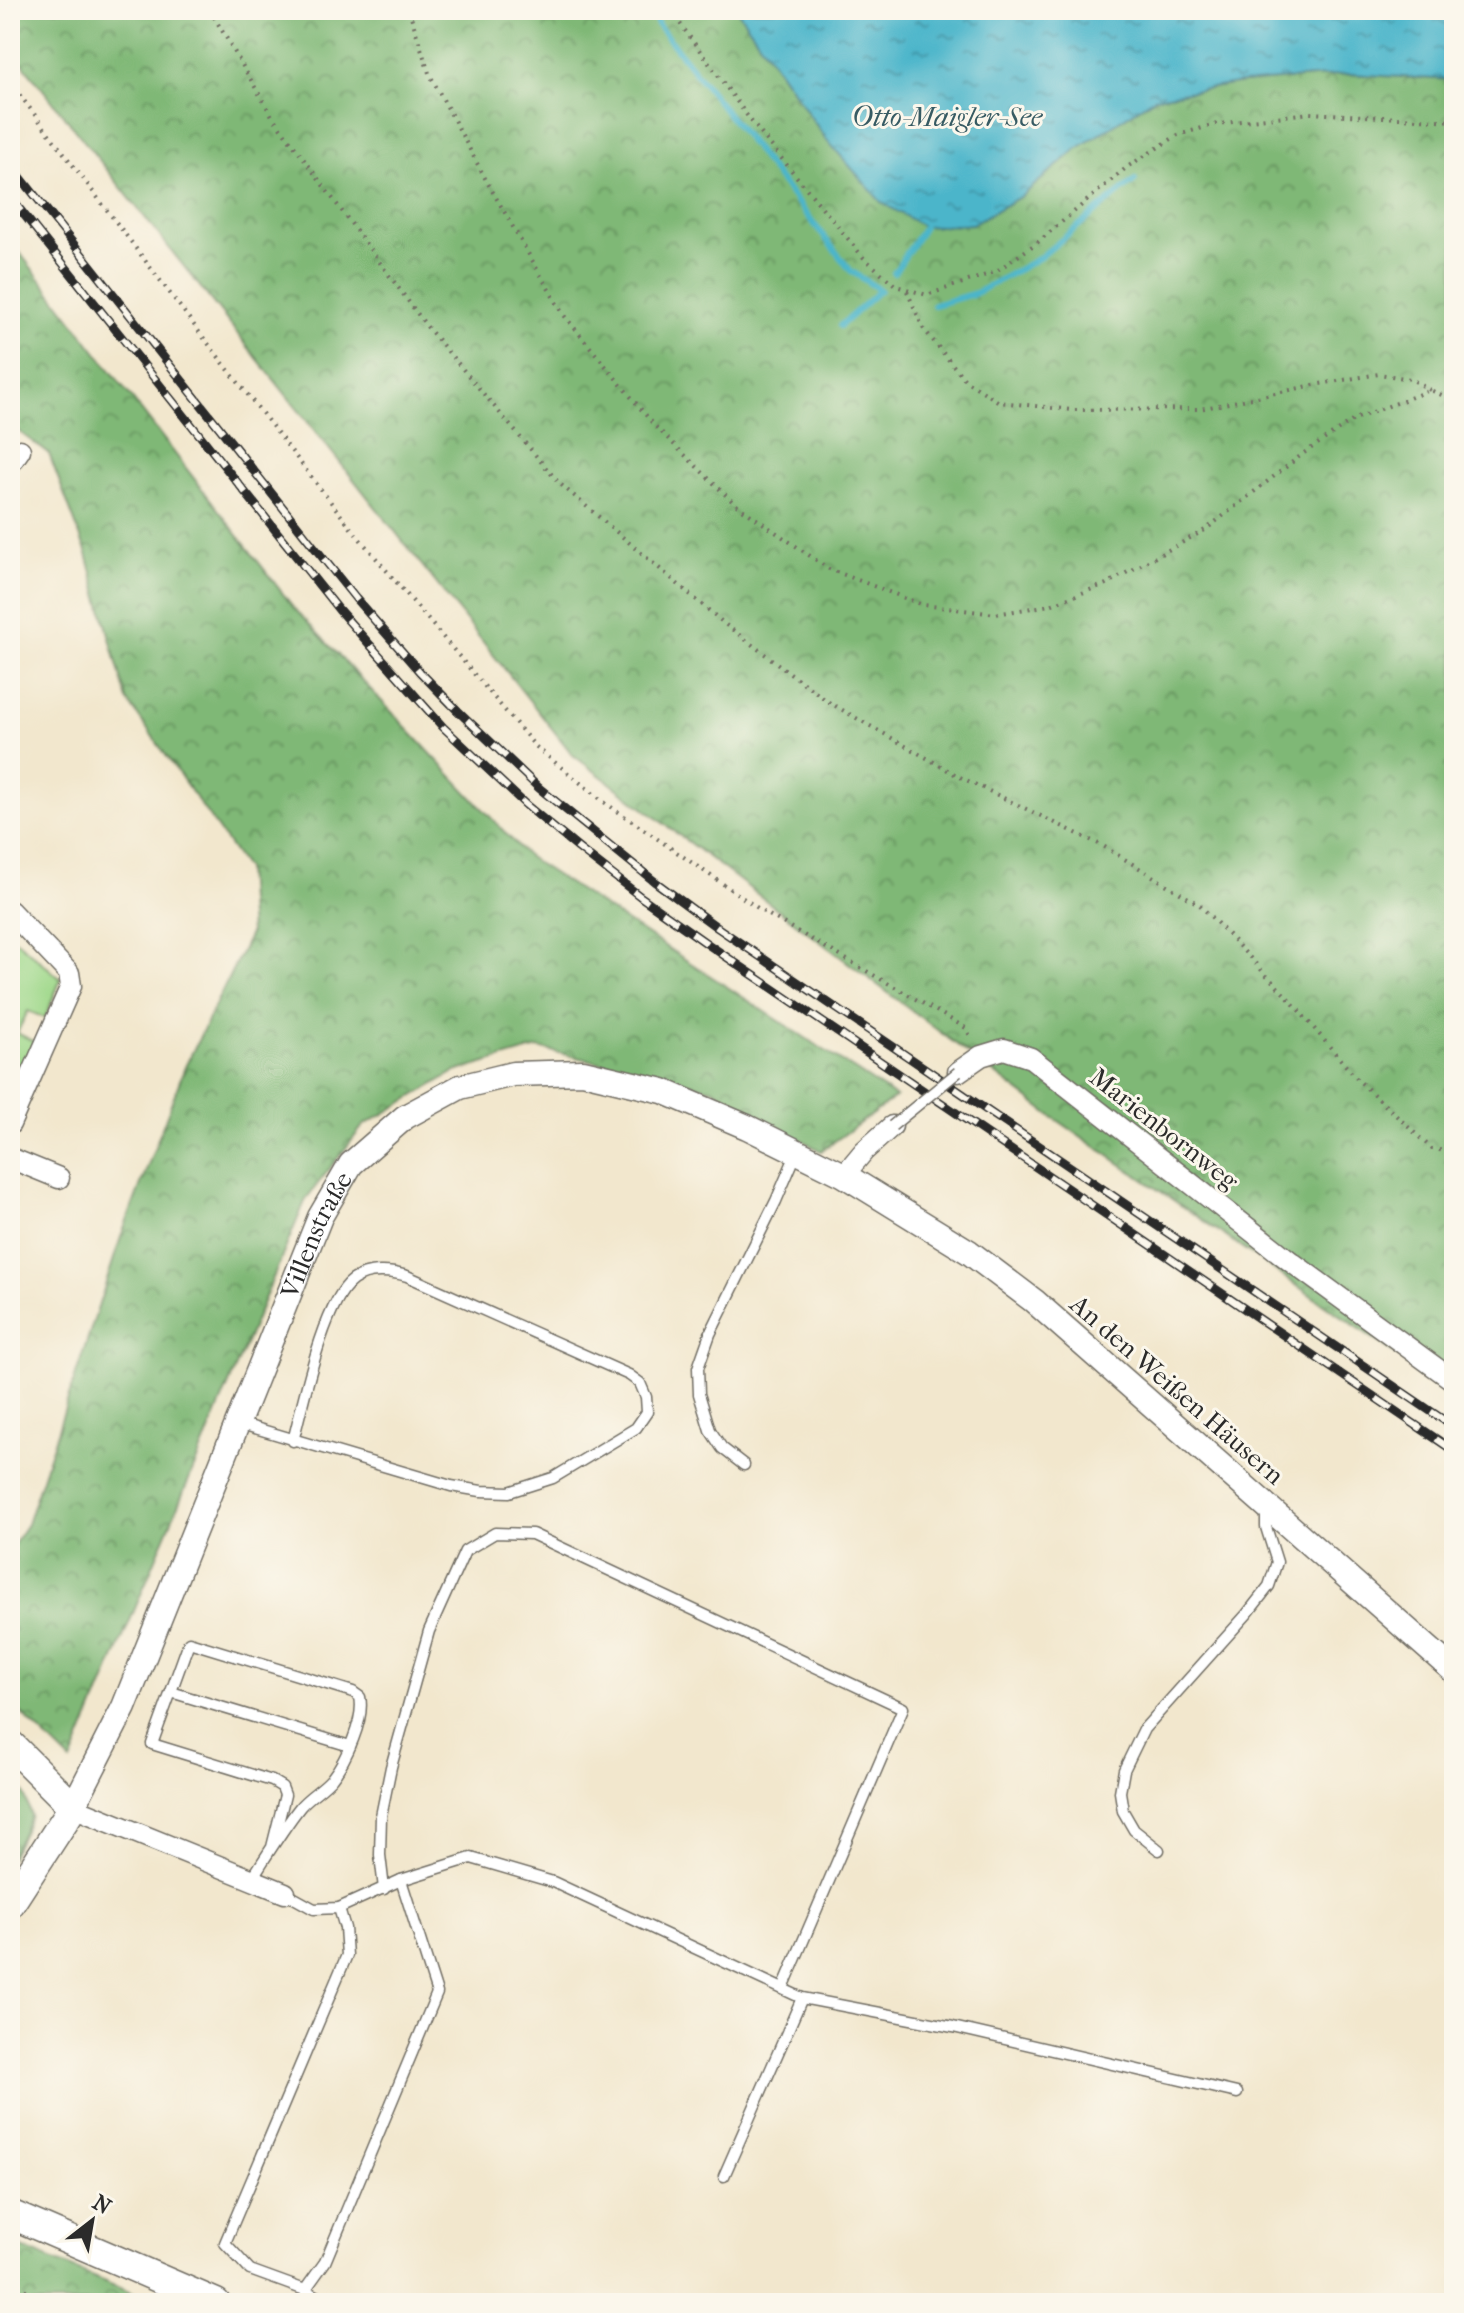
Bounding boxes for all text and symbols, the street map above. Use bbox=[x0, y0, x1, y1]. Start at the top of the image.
water label: Otto-Maigler-See bbox=[852, 100, 1043, 133]
street label: Marienbornweg bbox=[1084, 1061, 1245, 1197]
street label: Villenstraße bbox=[273, 1166, 359, 1303]
street label: An den Weißen Häusern bbox=[1063, 1288, 1290, 1491]
north arrow bbox=[52, 2181, 132, 2261]
text: N bbox=[88, 2189, 116, 2220]

